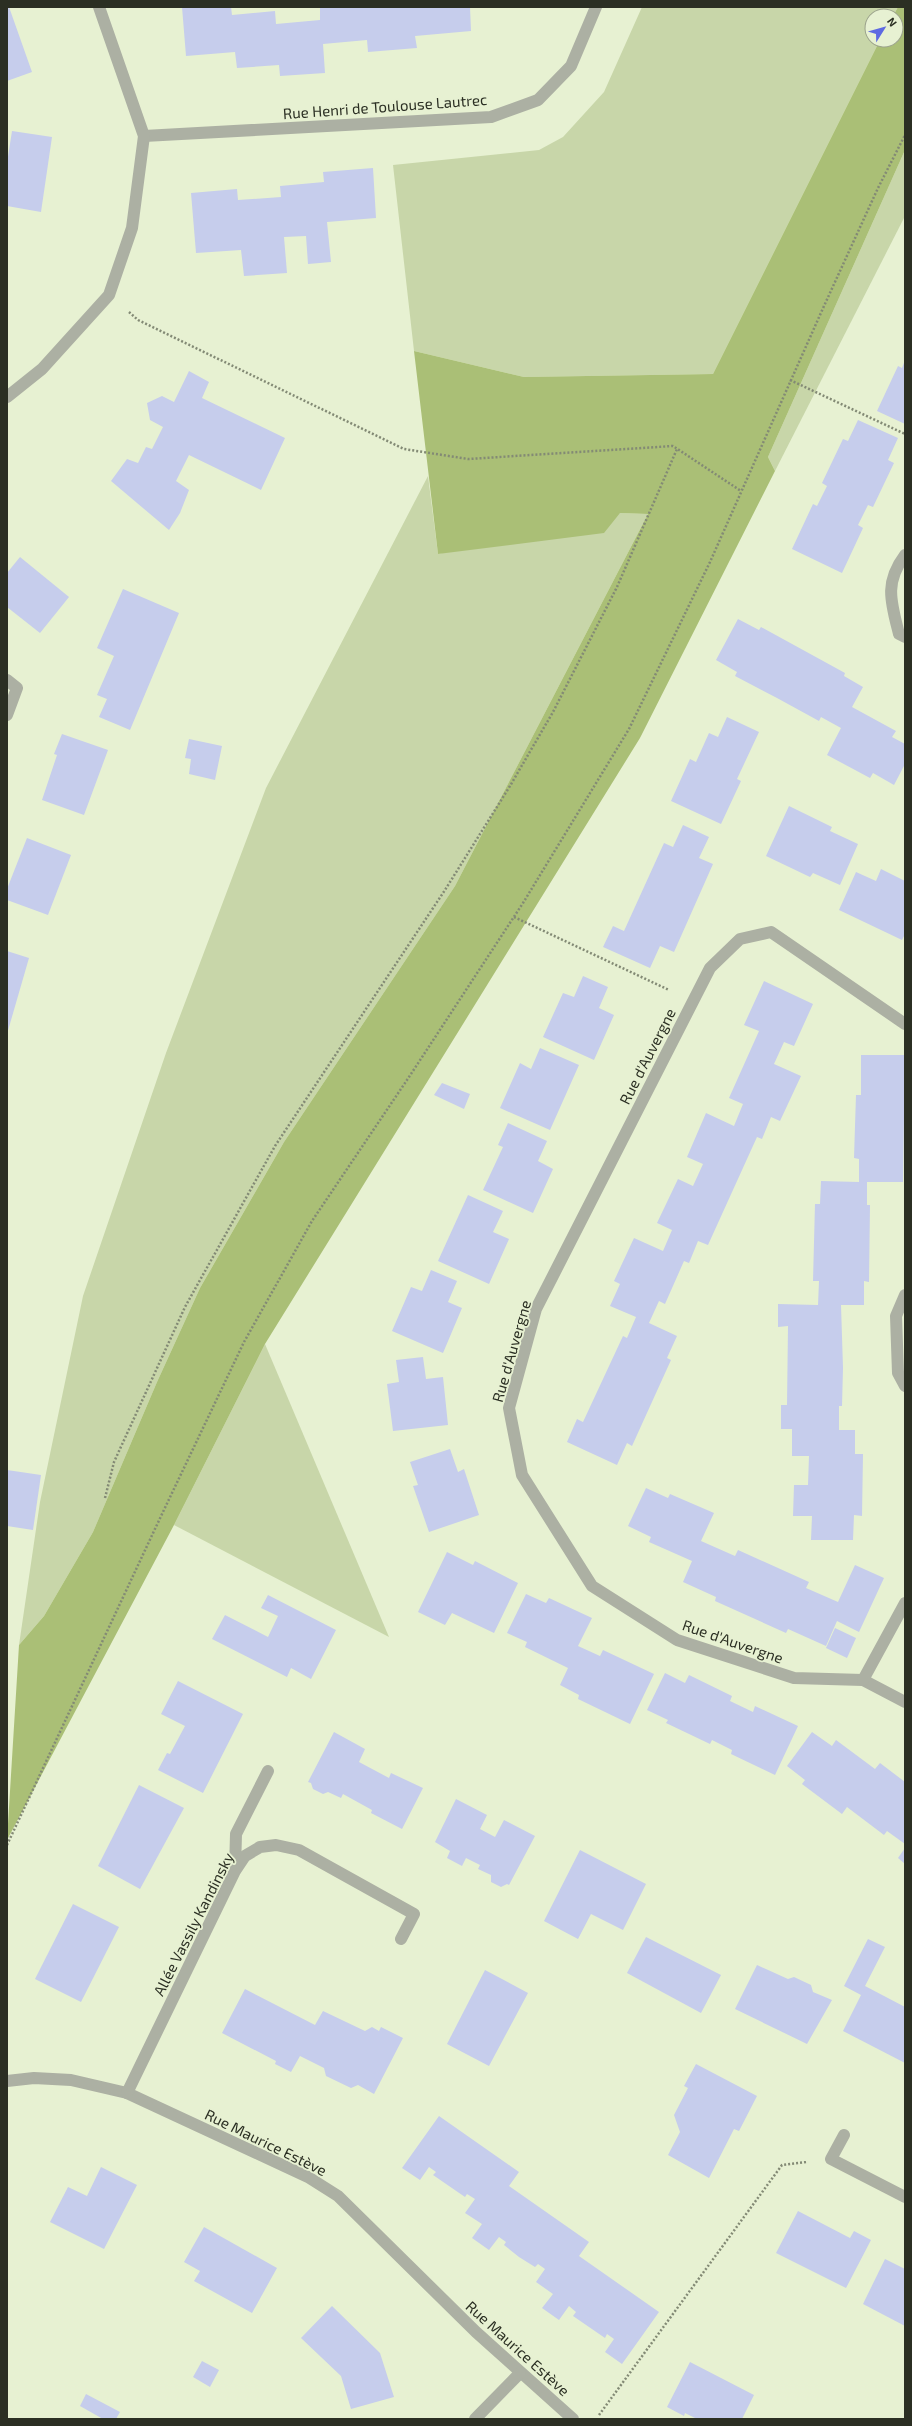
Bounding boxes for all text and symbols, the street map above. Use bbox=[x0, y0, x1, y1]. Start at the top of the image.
north arrow bbox=[864, 8, 904, 48]
text: N bbox=[885, 15, 900, 29]
street label: Rue Henri de Toulouse Lautrec bbox=[282, 90, 488, 122]
street label: Rue d'Auvergne bbox=[615, 1005, 679, 1107]
street label: Rue d'Auvergne bbox=[488, 1298, 534, 1404]
street label: Rue d'Auvergne bbox=[680, 1615, 786, 1667]
street label: Allée Vassily Kandinsky bbox=[149, 1849, 237, 1999]
street label: Rue Maurice Estève bbox=[202, 2105, 330, 2179]
street label: Rue Maurice Estève bbox=[462, 2297, 574, 2399]

